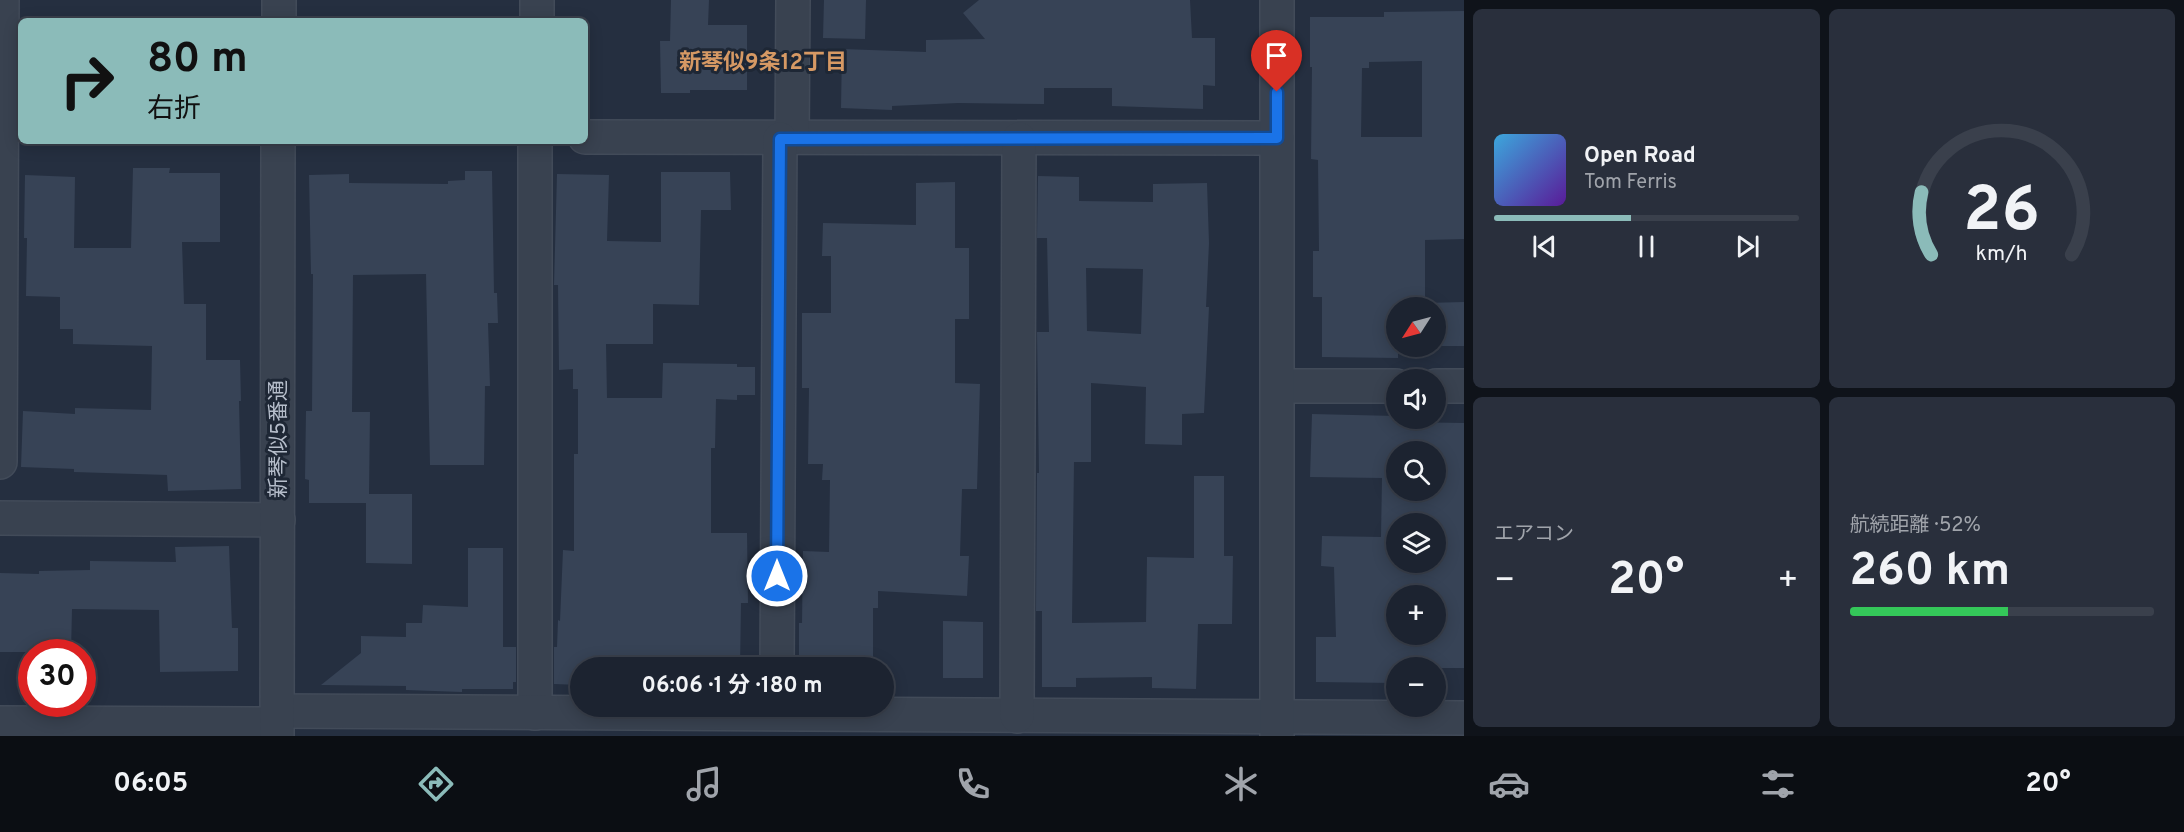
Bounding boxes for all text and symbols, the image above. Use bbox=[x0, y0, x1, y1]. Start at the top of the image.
pin bbox=[1251, 30, 1302, 92]
text: 80 m bbox=[147, 34, 248, 87]
icon: arrive bbox=[1260, 39, 1293, 72]
icon: right bbox=[48, 42, 126, 120]
district label: 新琴似9条12丁目 bbox=[679, 50, 847, 77]
text: 右折 bbox=[147, 93, 201, 127]
text: Open Road bbox=[1584, 143, 1696, 170]
text: Tom Ferris bbox=[1584, 170, 1677, 196]
text: 26 bbox=[1963, 175, 2040, 254]
icon: previous bbox=[1528, 230, 1561, 263]
icon: pause bbox=[1630, 230, 1663, 263]
icon: next bbox=[1731, 230, 1764, 263]
text: km/h bbox=[1976, 242, 2028, 269]
north arrow bbox=[1386, 297, 1446, 357]
map controls bbox=[1386, 297, 1446, 717]
button: sound bbox=[1386, 369, 1446, 429]
street label: 新琴似5番通 bbox=[266, 380, 293, 498]
button: search bbox=[1386, 441, 1446, 501]
button: layers bbox=[1386, 513, 1446, 573]
text: 航続距離 · 52% bbox=[1850, 513, 1981, 539]
text: エアコン bbox=[1494, 522, 1574, 548]
position arrow bbox=[745, 544, 809, 608]
text: 260 km bbox=[1850, 544, 2010, 601]
text: 20° bbox=[1608, 553, 1684, 610]
text: − bbox=[1494, 561, 1515, 603]
text: + bbox=[1777, 561, 1798, 603]
button: + bbox=[1386, 585, 1446, 645]
speed limit sign: 30 bbox=[18, 639, 96, 717]
button: − bbox=[1386, 657, 1446, 717]
text: 06:06 · 1 分 · 180 m bbox=[641, 673, 823, 700]
icon: directions bbox=[415, 763, 457, 805]
icon: music bbox=[683, 763, 725, 805]
icon: phone bbox=[952, 763, 994, 805]
icon: climate bbox=[1220, 763, 1262, 805]
icon: car bbox=[1488, 763, 1530, 805]
icon: filters bbox=[1757, 763, 1799, 805]
text: 06:05 bbox=[113, 767, 188, 801]
text: 20° bbox=[2025, 767, 2071, 801]

